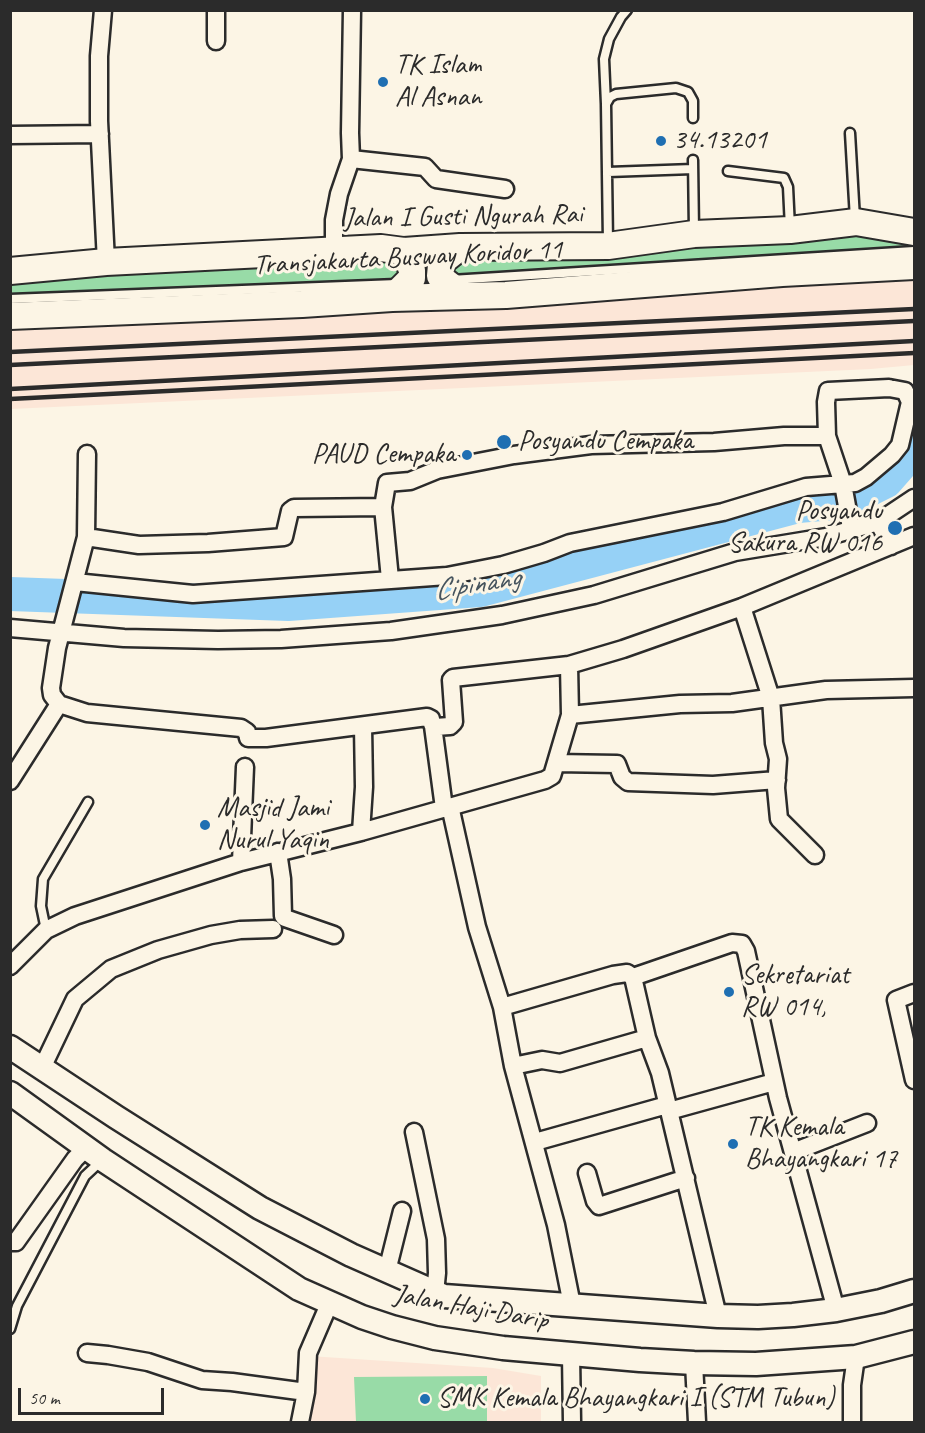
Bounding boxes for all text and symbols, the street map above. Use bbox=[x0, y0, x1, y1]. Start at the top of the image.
place label: TK Islam Al Asnan bbox=[395, 49, 482, 115]
marker: TK Islam Al Asnan bbox=[376, 75, 390, 89]
place label: 34.13201 bbox=[673, 124, 767, 158]
marker: 34.13201 bbox=[654, 134, 668, 148]
street label: Jalan I Gusti Ngurah Rai bbox=[343, 198, 583, 236]
street label: Transjakarta Busway Koridor 11 bbox=[253, 233, 563, 283]
place label: Posyandu Cempaka bbox=[518, 425, 693, 459]
marker: Posyandu Cempaka bbox=[495, 433, 513, 451]
place label: PAUD Cempaka bbox=[312, 438, 455, 472]
marker: PAUD Cempaka bbox=[460, 448, 474, 462]
place label: Posyandu Sakura RW 016 bbox=[728, 495, 882, 561]
marker: Posyandu Sakura RW 016 bbox=[886, 519, 904, 537]
water label: Cipinang bbox=[431, 560, 523, 610]
place label: Masjid Jami Nurul Yaqin bbox=[217, 792, 329, 858]
marker: Masjid Jami Nurul Yaqin bbox=[198, 818, 212, 832]
place label: Sekretariat RW 014, bbox=[741, 959, 849, 1025]
marker: Sekretariat RW 014, bbox=[722, 985, 736, 999]
place label: TK Kemala Bhayangkari 17 bbox=[745, 1111, 897, 1177]
marker: TK Kemala Bhayangkari 17 bbox=[726, 1137, 740, 1151]
street label: Jalan Haji Darip bbox=[391, 1278, 551, 1338]
scale bar bbox=[21, 1376, 166, 1414]
place label: SMK Kemala Bhayangkari I (STM Tubun) bbox=[437, 1382, 835, 1416]
text: 50 m bbox=[29, 1387, 60, 1409]
marker: SMK Kemala Bhayangkari I (STM Tubun) bbox=[418, 1392, 432, 1406]

